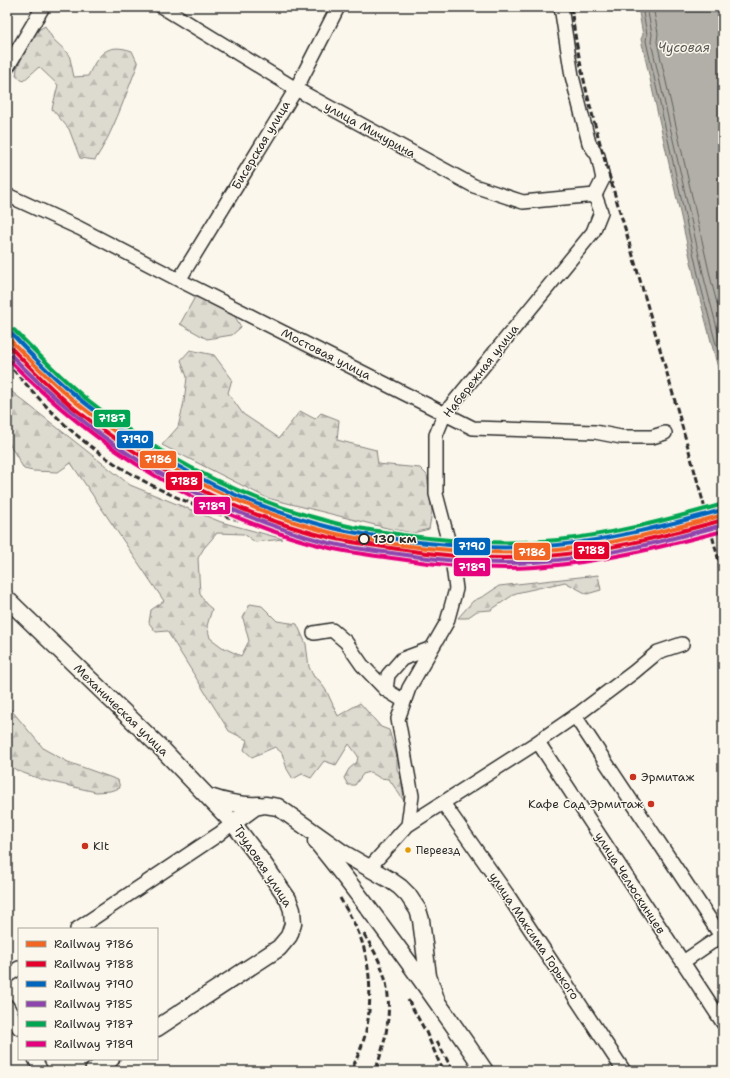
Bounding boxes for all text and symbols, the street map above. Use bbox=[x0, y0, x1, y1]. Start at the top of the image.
water label: Чусовая bbox=[658, 39, 710, 56]
street label: Бисерская улица bbox=[228, 97, 294, 192]
street label: улица Мичурина bbox=[322, 98, 419, 162]
street label: Набережная улица bbox=[440, 321, 523, 421]
street label: Мостовая улица bbox=[279, 325, 374, 384]
line badge: 7187 bbox=[93, 409, 131, 428]
text: 7187 bbox=[98, 411, 126, 426]
line badge: 7190 bbox=[116, 430, 154, 449]
text: 7190 bbox=[121, 432, 149, 447]
line badge: 7186 bbox=[139, 450, 177, 469]
text: 7186 bbox=[144, 452, 172, 467]
line badge: 7188 bbox=[165, 471, 203, 491]
text: 7188 bbox=[170, 474, 198, 489]
line badge: 7189 bbox=[193, 496, 231, 515]
text: 7189 bbox=[198, 499, 226, 514]
place label: 130 км bbox=[373, 531, 417, 547]
marker: 130 км bbox=[358, 533, 370, 545]
line badge: 7190 bbox=[453, 537, 491, 556]
text: 7190 bbox=[458, 539, 486, 554]
line badge: 7188 bbox=[573, 541, 610, 560]
line badge: 7186 bbox=[513, 542, 551, 561]
text: 7188 bbox=[577, 543, 605, 558]
text: 7186 bbox=[518, 545, 546, 560]
line badge: 7189 bbox=[453, 557, 491, 577]
text: 7189 bbox=[458, 560, 486, 575]
street label: Механическая улица bbox=[70, 660, 172, 760]
place label: Эрмитаж bbox=[641, 769, 694, 785]
marker: Эрмитаж bbox=[628, 772, 638, 782]
place label: Кафе Сад Эрмитаж bbox=[528, 796, 643, 812]
marker: Кафе Сад Эрмитаж bbox=[646, 799, 656, 809]
street label: Трудовая улица bbox=[230, 822, 296, 911]
street label: улица Челюскинцев bbox=[591, 829, 669, 937]
place label: Kit bbox=[93, 838, 109, 854]
marker: Kit bbox=[80, 841, 90, 851]
place label: Переезд bbox=[416, 843, 460, 858]
marker: Переезд bbox=[403, 845, 413, 855]
street label: улица Максима Горького bbox=[485, 869, 583, 1003]
legend bbox=[18, 928, 158, 1060]
text: Railway 7186 bbox=[54, 936, 134, 952]
text: Railway 7188 bbox=[54, 956, 134, 972]
text: Railway 7190 bbox=[54, 976, 134, 992]
text: Railway 7185 bbox=[54, 996, 133, 1012]
text: Railway 7187 bbox=[54, 1016, 133, 1032]
text: Railway 7189 bbox=[54, 1036, 133, 1052]

